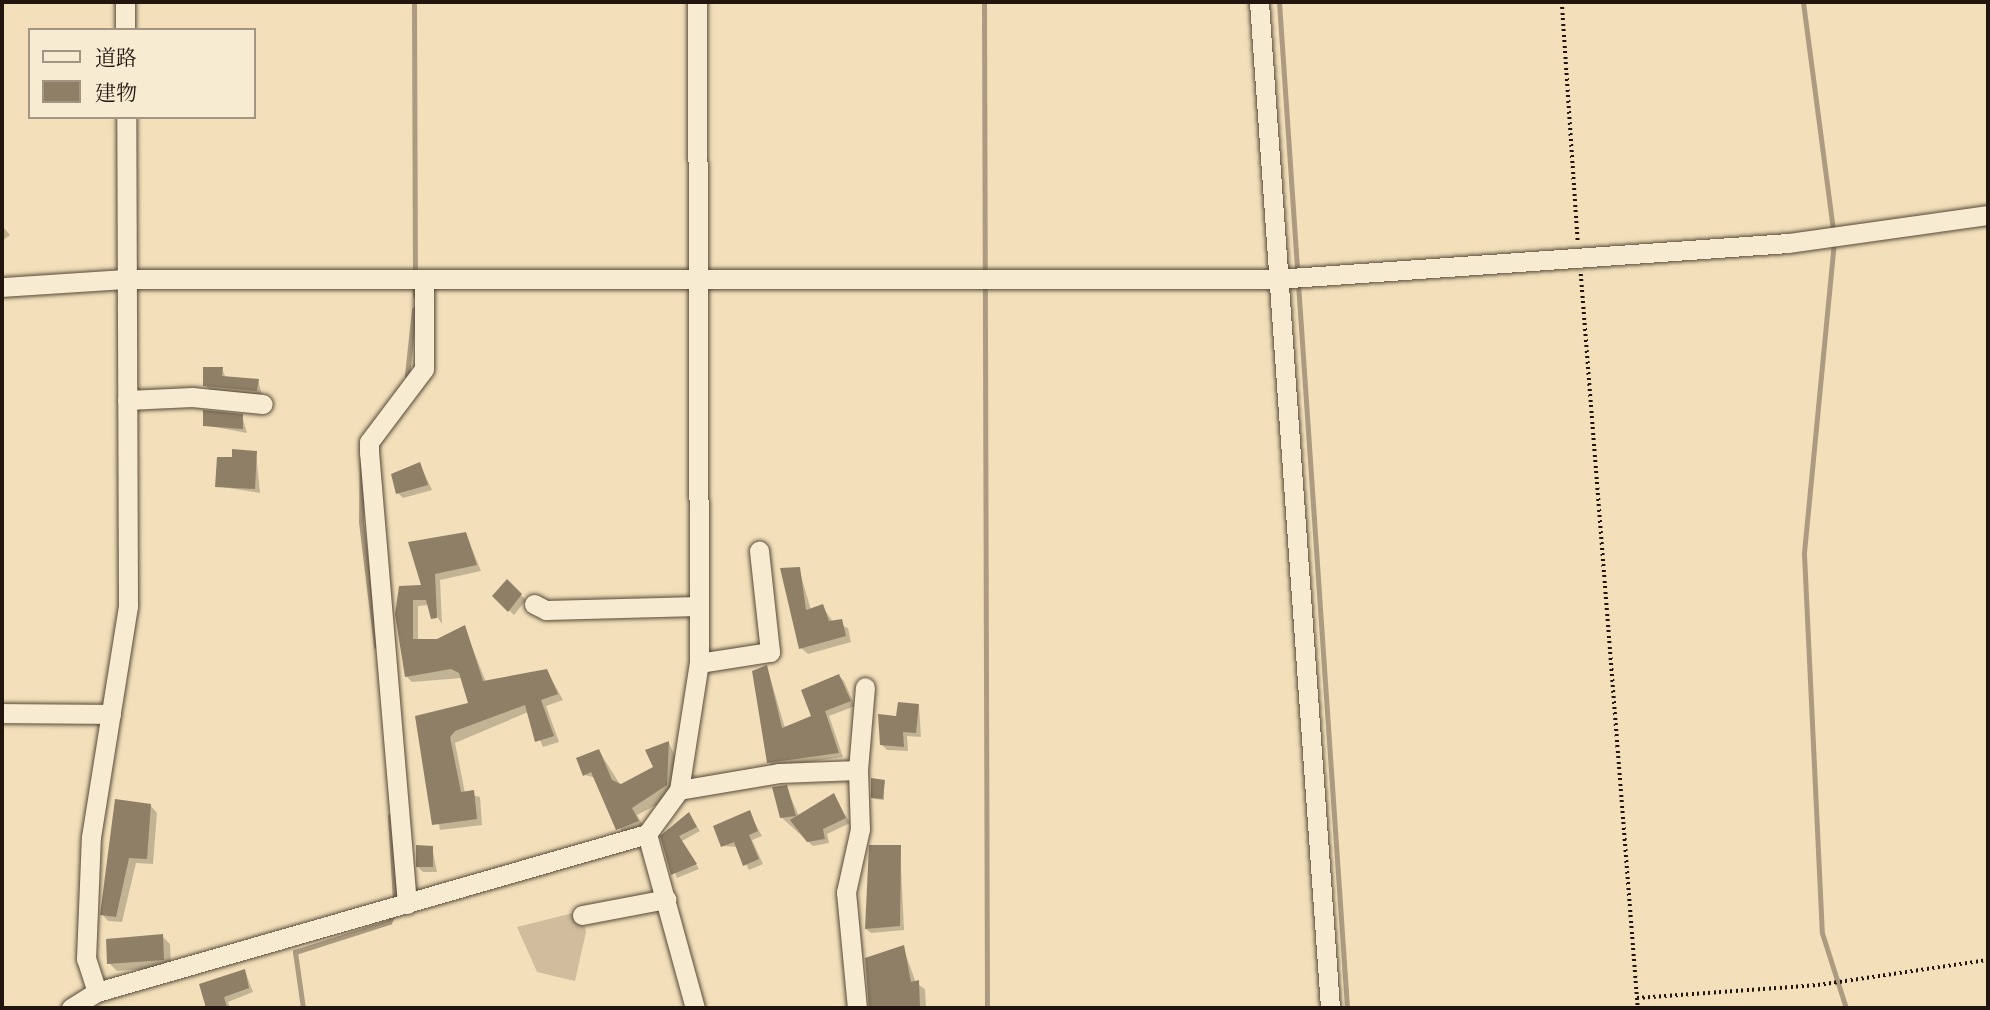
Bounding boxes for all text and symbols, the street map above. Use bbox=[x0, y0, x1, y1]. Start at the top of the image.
legend bbox=[28, 28, 256, 119]
text: 道路 bbox=[95, 46, 137, 72]
text: 建物 bbox=[95, 81, 137, 107]

